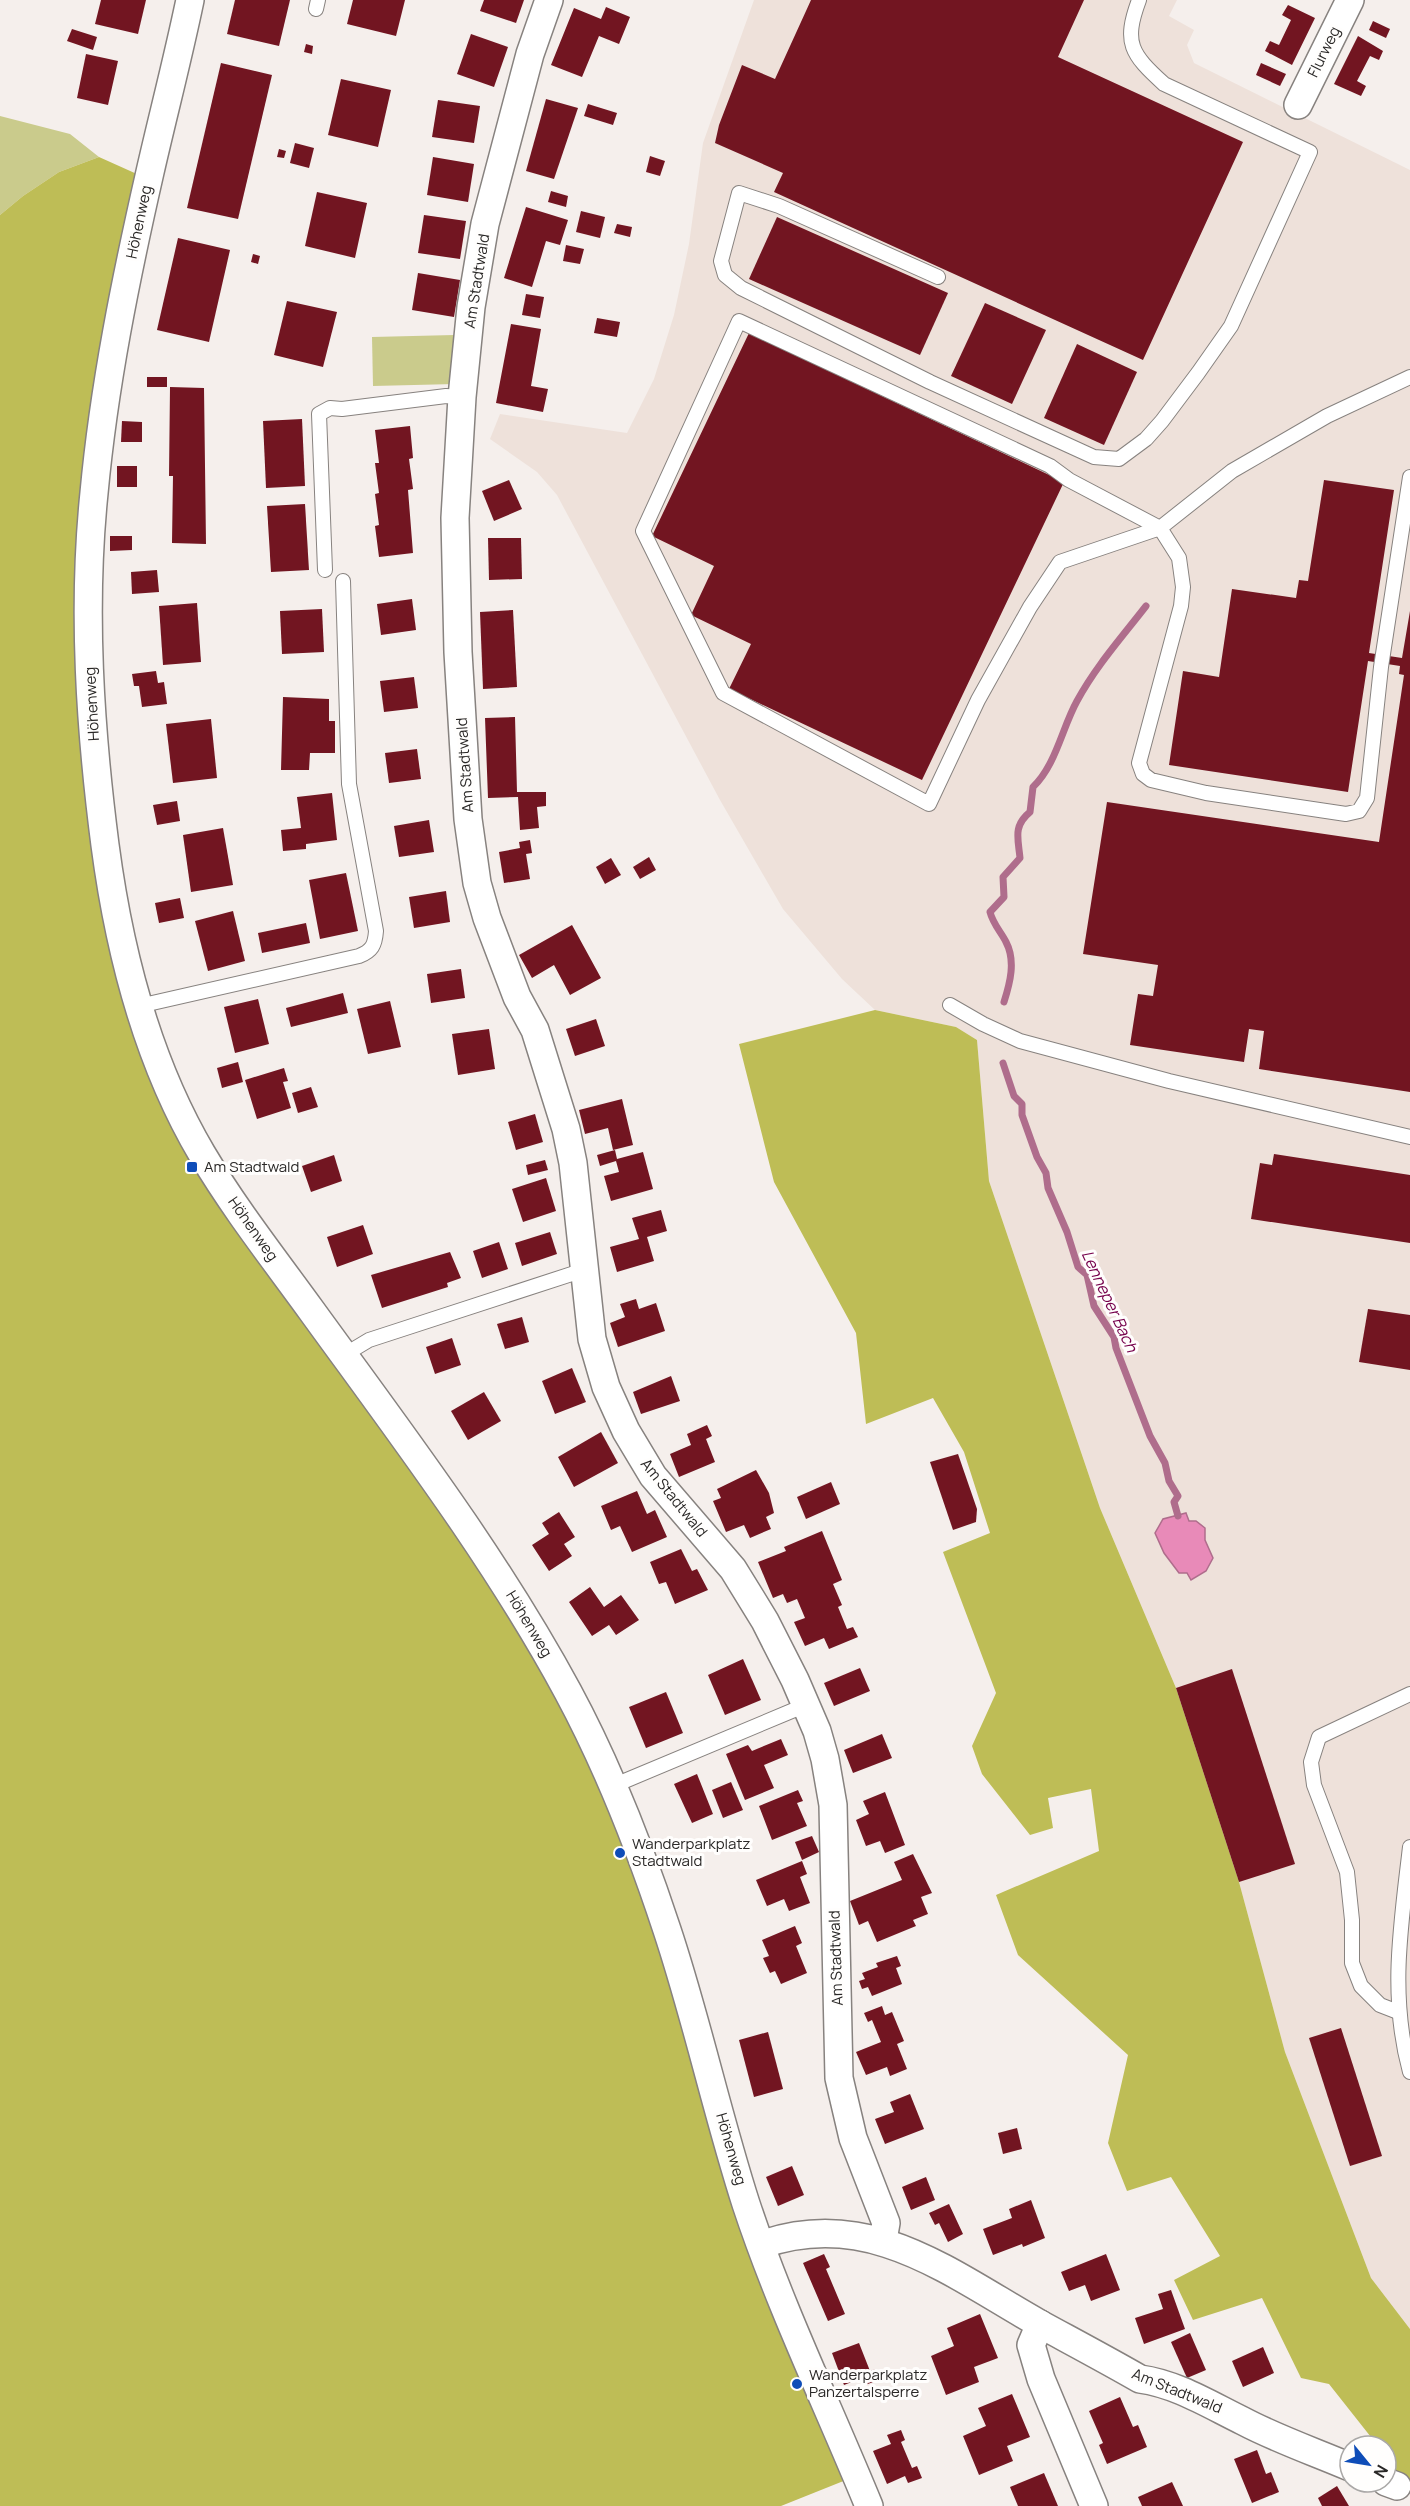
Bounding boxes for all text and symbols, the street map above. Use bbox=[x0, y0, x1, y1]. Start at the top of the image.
street label: Flurweg bbox=[1302, 23, 1345, 81]
street label: Höhenweg bbox=[121, 183, 157, 260]
street label: Am Stadtwald bbox=[459, 232, 494, 330]
street label: Höhenweg bbox=[79, 666, 104, 742]
street label: Am Stadtwald bbox=[451, 717, 478, 813]
place label: Am Stadtwald bbox=[204, 1156, 300, 1177]
marker: Am Stadtwald bbox=[185, 1160, 199, 1174]
street label: Höhenweg bbox=[223, 1192, 283, 1265]
water label: Lenneper Bach bbox=[1077, 1246, 1143, 1356]
street label: Am Stadtwald bbox=[636, 1454, 713, 1541]
street label: Höhenweg bbox=[501, 1586, 558, 1661]
place label: Wanderparkplatz Stadtwald bbox=[632, 1833, 750, 1871]
marker: Wanderparkplatz Stadtwald bbox=[613, 1846, 627, 1860]
street label: Am Stadtwald bbox=[823, 1910, 848, 2006]
street label: Höhenweg bbox=[711, 2110, 752, 2188]
street label: Am Stadtwald bbox=[1129, 2363, 1225, 2418]
place label: Wanderparkplatz Panzertalsperre bbox=[809, 2364, 927, 2402]
marker: Wanderparkplatz Panzertalsperre bbox=[790, 2377, 804, 2391]
north arrow bbox=[1338, 2434, 1398, 2494]
text: N bbox=[1369, 2461, 1393, 2482]

